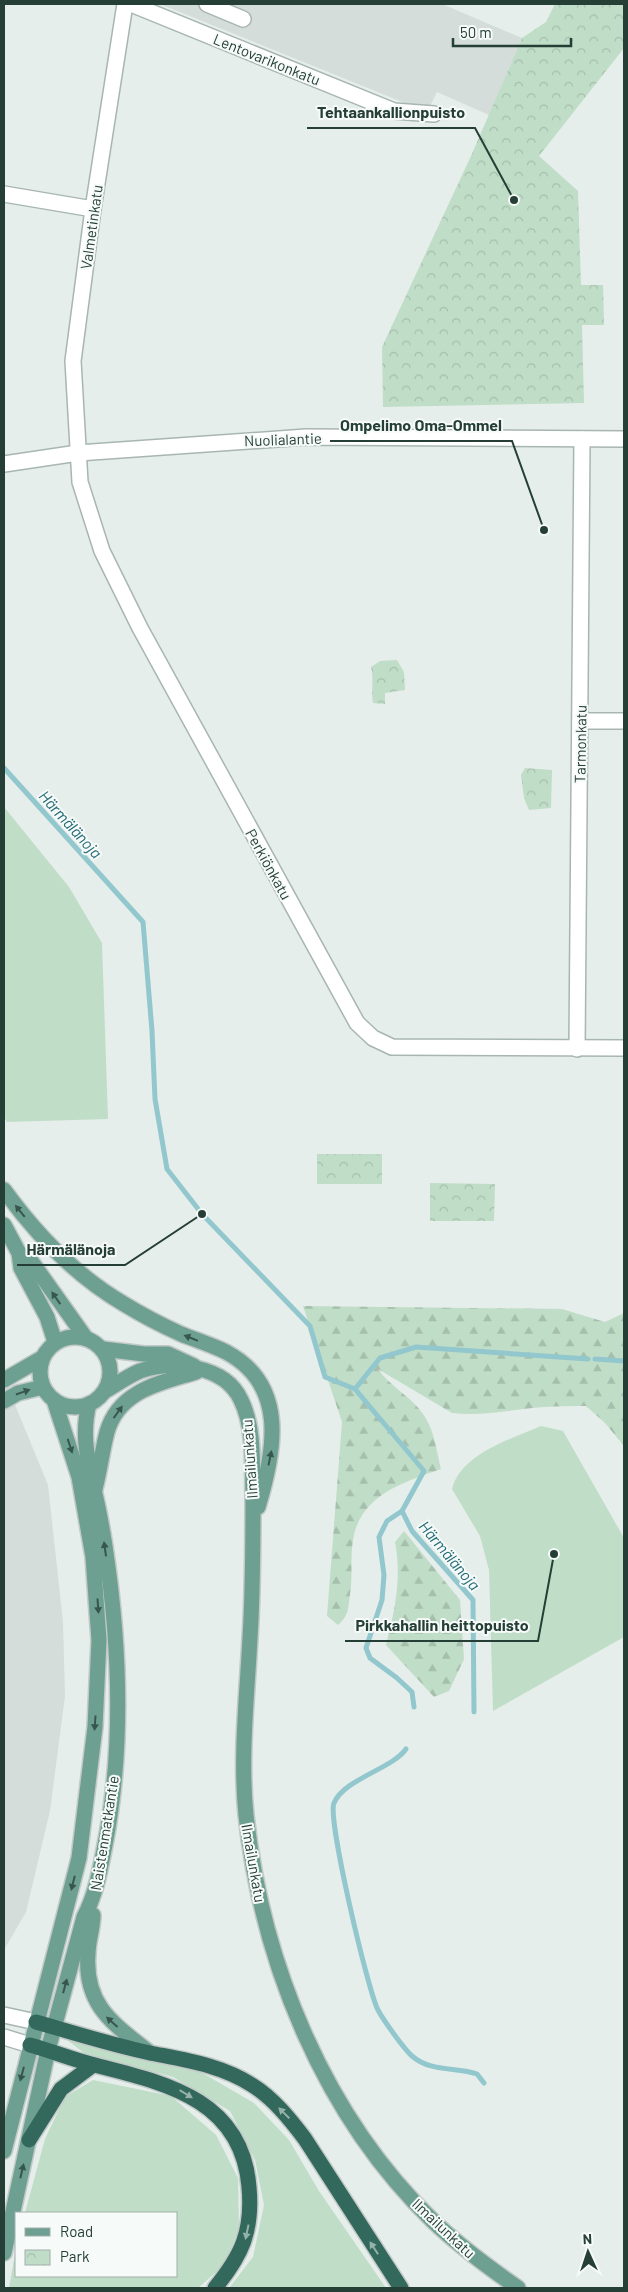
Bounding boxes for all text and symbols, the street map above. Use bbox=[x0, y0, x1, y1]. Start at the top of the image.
scale bar bbox=[453, 15, 570, 47]
text: 50 m bbox=[460, 23, 492, 41]
street label: Lentovarikonkatu bbox=[211, 29, 323, 89]
callout: Tehtaankallionpuisto bbox=[307, 97, 475, 128]
text: Tehtaankallionpuisto bbox=[317, 102, 465, 121]
street label: Valmetinkatu bbox=[76, 184, 106, 270]
callout: Ompelimo Oma-Ommel bbox=[330, 410, 512, 441]
text: Ompelimo Oma-Ommel bbox=[340, 415, 502, 434]
street label: Nuolialantie bbox=[244, 429, 322, 449]
street label: Tarmonkatu bbox=[570, 705, 590, 783]
water label: Härmälänoja bbox=[36, 786, 106, 862]
street label: Perkiönkatu bbox=[242, 826, 296, 902]
one-way arrow bbox=[15, 1204, 25, 1218]
callout: Härmälänoja bbox=[17, 1234, 125, 1265]
text: Härmälänoja bbox=[27, 1239, 115, 1258]
one-way arrow bbox=[51, 1291, 61, 1305]
one-way arrow bbox=[183, 1334, 198, 1342]
one-way arrow bbox=[16, 1388, 31, 1396]
one-way arrow bbox=[113, 1405, 123, 1419]
street label: Ilmailunkatu bbox=[237, 1419, 261, 1499]
one-way arrow bbox=[66, 1439, 74, 1454]
one-way arrow bbox=[266, 1451, 274, 1466]
water label: Härmälänoja bbox=[415, 1516, 485, 1594]
one-way arrow bbox=[100, 1540, 108, 1556]
one-way arrow bbox=[94, 1598, 102, 1614]
callout: Pirkkahallin heittopuisto bbox=[345, 1610, 538, 1641]
text: Pirkkahallin heittopuisto bbox=[355, 1615, 529, 1634]
one-way arrow bbox=[91, 1715, 99, 1731]
street label: Naistenmatkantie bbox=[86, 1774, 122, 1892]
street label: Ilmailunkatu bbox=[238, 1822, 270, 1904]
one-way arrow bbox=[69, 1876, 77, 1891]
one-way arrow bbox=[62, 1979, 70, 1994]
one-way arrow bbox=[107, 2016, 119, 2028]
one-way arrow bbox=[18, 2067, 26, 2082]
one-way arrow bbox=[180, 2089, 193, 2098]
one-way arrow bbox=[278, 2107, 290, 2119]
one-way arrow bbox=[18, 2163, 26, 2178]
street label: Ilmailunkatu bbox=[409, 2194, 479, 2262]
legend bbox=[15, 2212, 178, 2277]
text: Road bbox=[60, 2222, 93, 2240]
one-way arrow bbox=[243, 2224, 251, 2239]
north arrow bbox=[563, 2227, 613, 2277]
text: N bbox=[582, 2230, 592, 2247]
one-way arrow bbox=[369, 2241, 378, 2255]
text: Park bbox=[60, 2247, 90, 2265]

